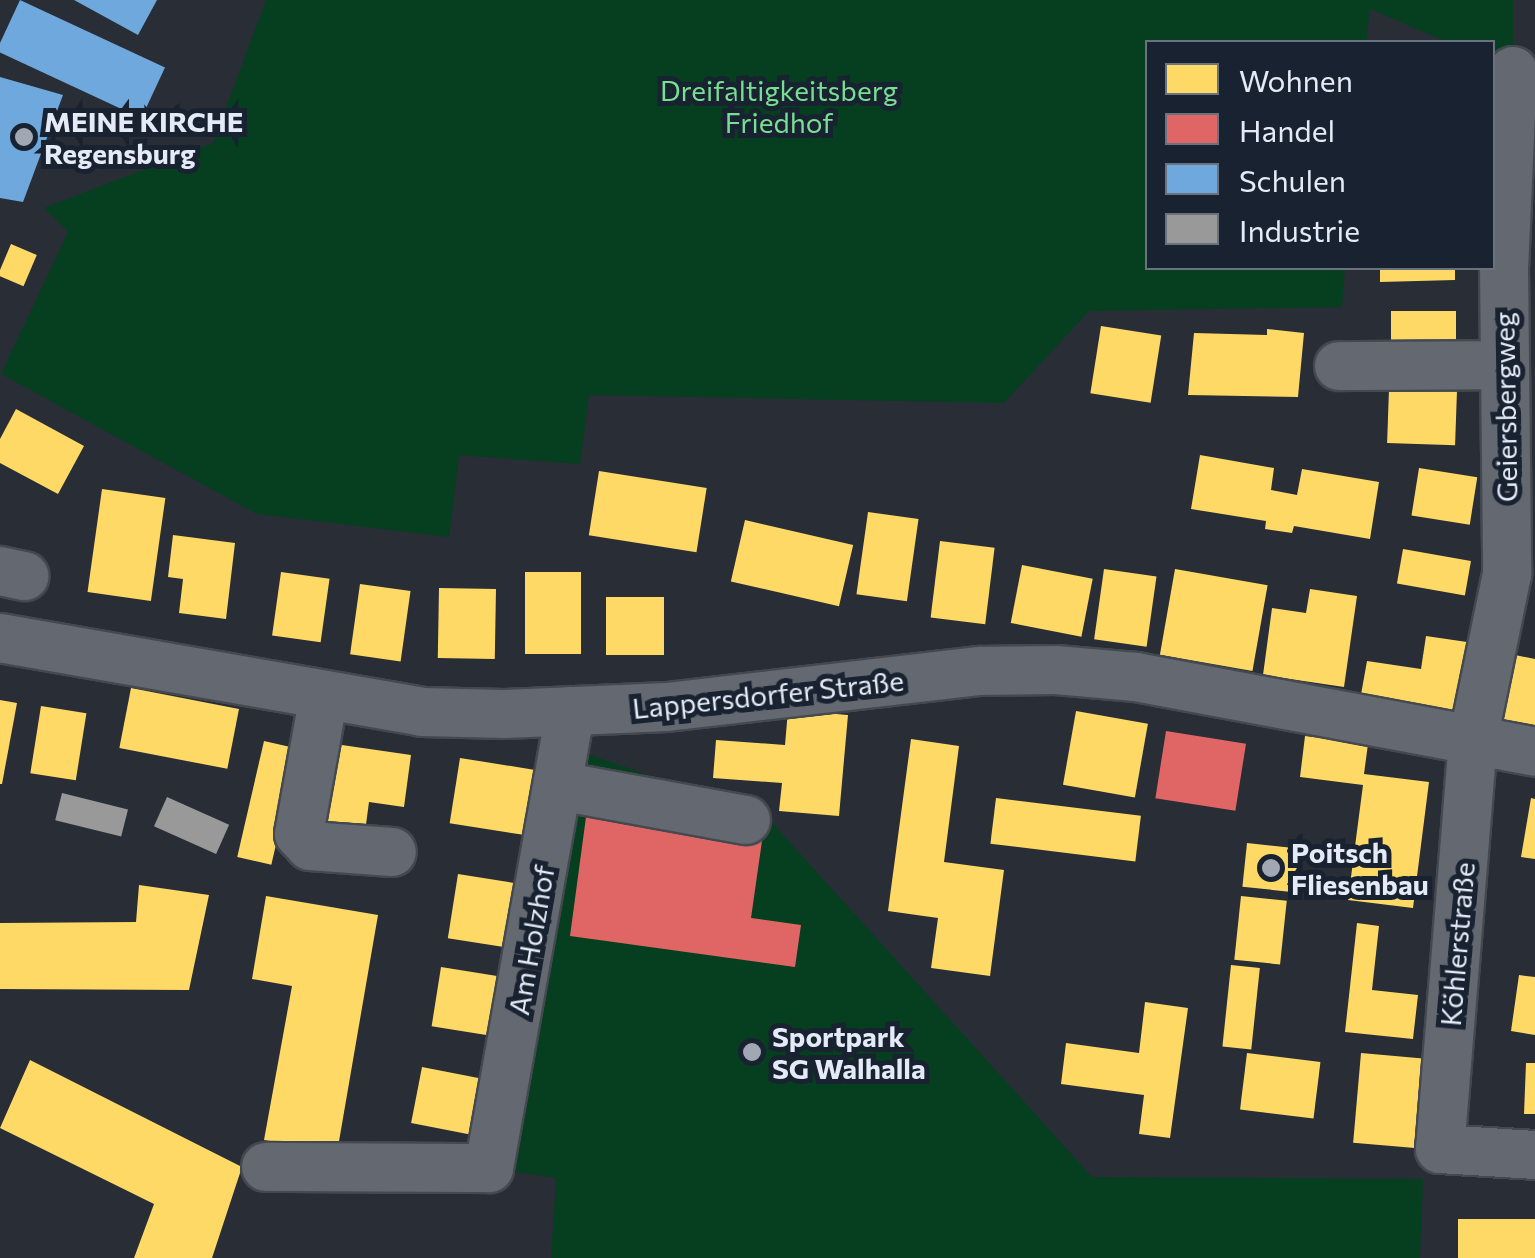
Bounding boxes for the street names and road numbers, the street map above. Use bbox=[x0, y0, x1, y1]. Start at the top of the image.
street label: Geiersbergweg bbox=[1487, 312, 1523, 502]
street label: Lappersdorfer Straße bbox=[631, 663, 905, 725]
street label: Köhlerstraße bbox=[1433, 861, 1481, 1027]
street label: Am Holzhof bbox=[501, 862, 561, 1018]

